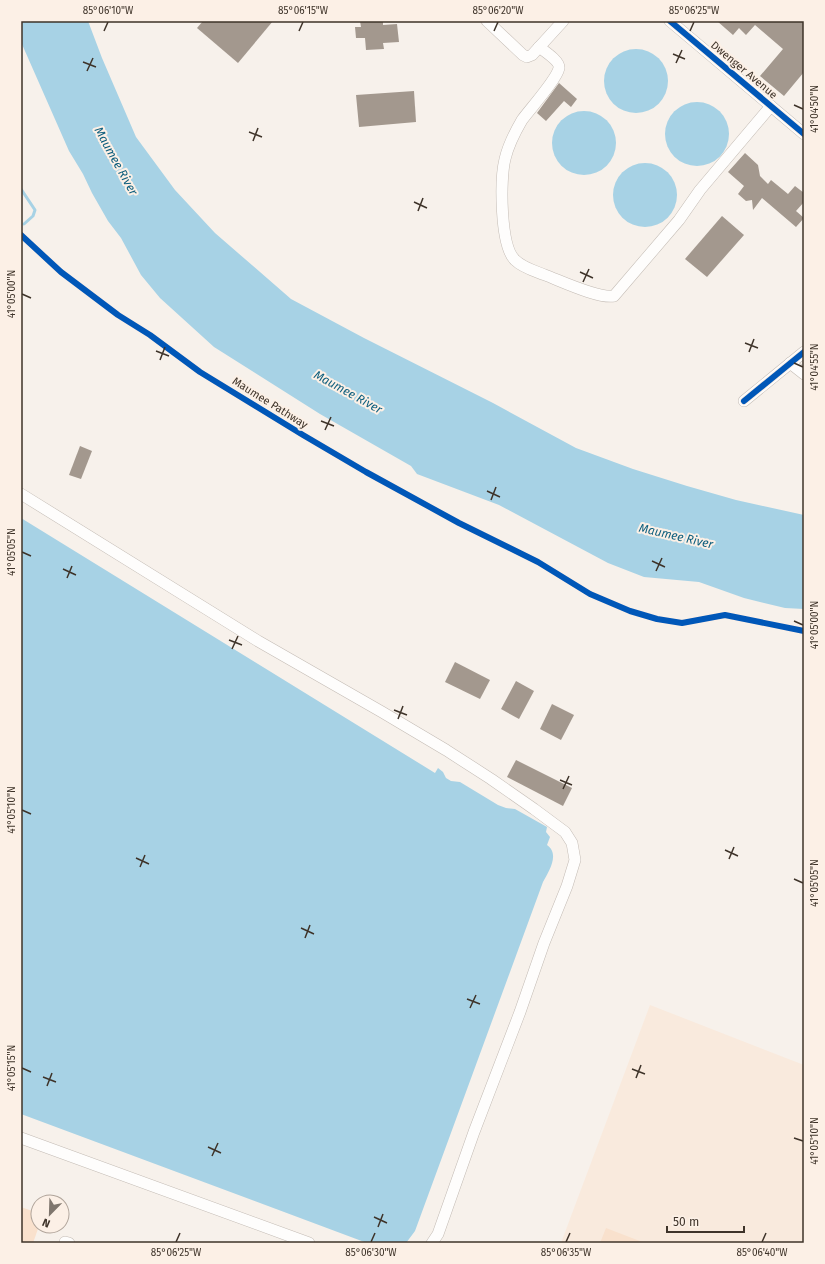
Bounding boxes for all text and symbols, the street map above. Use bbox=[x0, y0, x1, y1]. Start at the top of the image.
text: 85°06'10"W bbox=[83, 5, 134, 17]
text: 85°06'15"W bbox=[278, 5, 329, 17]
text: 85°06'20"W bbox=[472, 5, 524, 17]
text: 85°06'25"W bbox=[669, 5, 720, 17]
street label: Dwenger Avenue bbox=[708, 38, 780, 102]
text: 41°04'50"N bbox=[809, 85, 821, 133]
water label: Maumee River bbox=[92, 124, 141, 198]
text: 41°05'00"N bbox=[6, 270, 18, 318]
text: 41°04'55"N bbox=[809, 343, 821, 391]
water label: Maumee River bbox=[311, 368, 385, 417]
street label: Maumee Pathway bbox=[230, 375, 311, 432]
water label: Maumee River bbox=[638, 521, 715, 551]
text: 41°05'05"N bbox=[6, 528, 18, 576]
text: 41°05'00"N bbox=[809, 601, 821, 649]
text: 41°05'10"N bbox=[6, 786, 18, 834]
text: 41°05'05"N bbox=[809, 859, 821, 907]
text: 41°05'15"N bbox=[6, 1045, 18, 1091]
text: 41°05'10"N bbox=[809, 1117, 821, 1165]
north arrow bbox=[30, 1194, 70, 1234]
scale bar bbox=[667, 1208, 744, 1234]
text: N bbox=[40, 1215, 52, 1230]
text: 50 m bbox=[673, 1215, 699, 1229]
text: 85°06'25"W bbox=[151, 1247, 202, 1259]
text: 85°06'30"W bbox=[345, 1247, 397, 1259]
text: 85°06'35"W bbox=[541, 1247, 592, 1259]
text: 85°06'40"W bbox=[736, 1247, 788, 1259]

